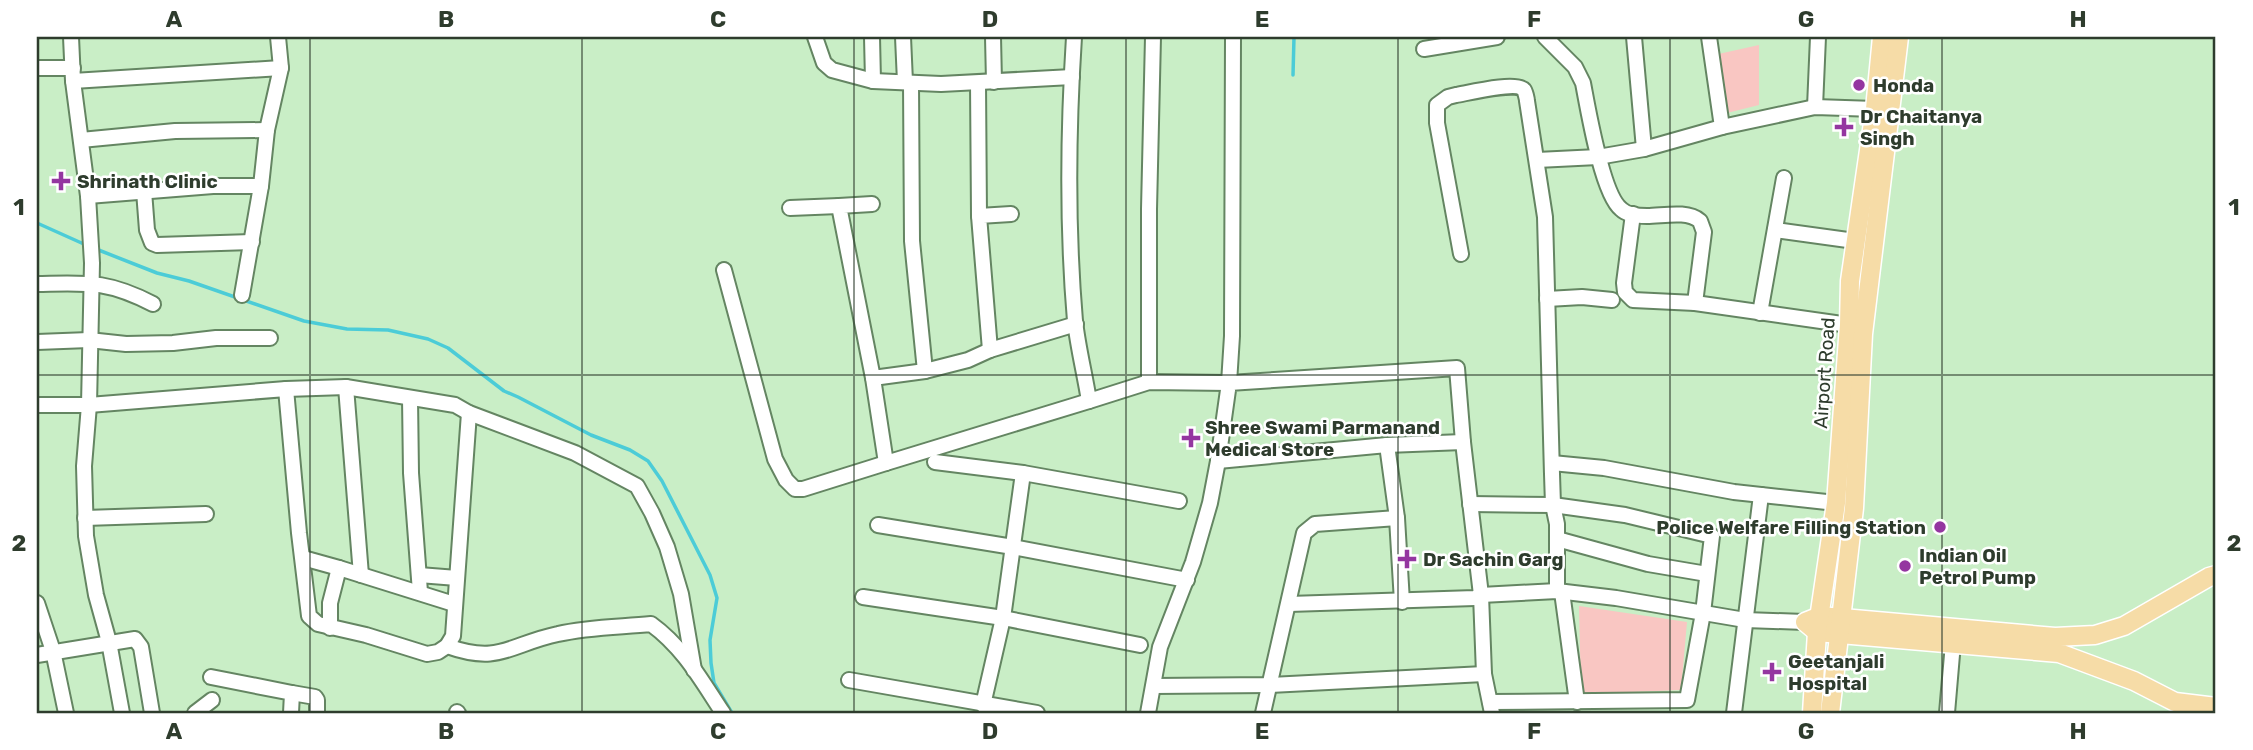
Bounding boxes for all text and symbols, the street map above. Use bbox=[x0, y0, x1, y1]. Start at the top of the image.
text: A bbox=[166, 5, 183, 33]
text: B bbox=[438, 5, 454, 33]
text: C bbox=[710, 5, 726, 33]
text: D bbox=[982, 5, 998, 33]
text: E bbox=[1255, 5, 1269, 33]
text: F bbox=[1527, 5, 1541, 33]
text: G bbox=[1798, 5, 1814, 33]
text: H bbox=[2069, 5, 2087, 33]
place label: Honda bbox=[1873, 74, 1934, 97]
marker: Honda bbox=[1851, 77, 1867, 93]
place label: Dr Chaitanya Singh bbox=[1860, 105, 1982, 150]
marker: Dr Chaitanya Singh bbox=[1834, 117, 1854, 137]
place label: Shrinath Clinic bbox=[77, 170, 218, 193]
marker: Shrinath Clinic bbox=[51, 171, 71, 191]
text: 1 bbox=[13, 193, 25, 221]
text: 1 bbox=[2228, 193, 2240, 221]
street label: Airport Road bbox=[1809, 317, 1840, 429]
place label: Shree Swami Parmanand Medical Store bbox=[1205, 416, 1440, 461]
marker: Shree Swami Parmanand Medical Store bbox=[1183, 430, 1199, 446]
place label: Police Welfare Filling Station bbox=[1656, 516, 1926, 539]
marker: Police Welfare Filling Station bbox=[1932, 519, 1948, 535]
text: 2 bbox=[12, 529, 26, 557]
text: 2 bbox=[2227, 529, 2241, 557]
place label: Indian Oil Petrol Pump bbox=[1919, 544, 2036, 589]
place label: Dr Sachin Garg bbox=[1423, 548, 1563, 571]
marker: Dr Sachin Garg bbox=[1397, 549, 1417, 569]
marker: Indian Oil Petrol Pump bbox=[1897, 558, 1913, 574]
place label: Geetanjali Hospital bbox=[1788, 650, 1884, 695]
marker: Geetanjali Hospital bbox=[1762, 662, 1782, 682]
text: A bbox=[166, 717, 183, 745]
text: B bbox=[438, 717, 454, 745]
text: C bbox=[710, 717, 726, 745]
text: D bbox=[982, 717, 998, 745]
text: E bbox=[1255, 717, 1269, 745]
text: F bbox=[1527, 717, 1541, 745]
text: G bbox=[1798, 717, 1814, 745]
text: H bbox=[2069, 717, 2087, 745]

